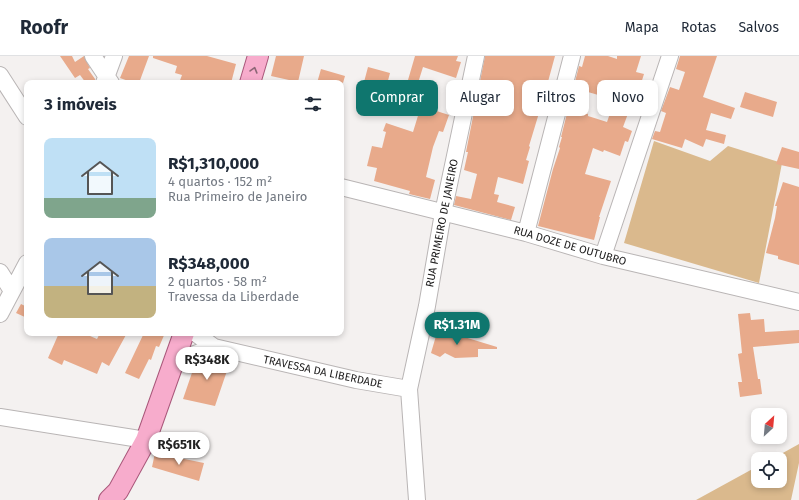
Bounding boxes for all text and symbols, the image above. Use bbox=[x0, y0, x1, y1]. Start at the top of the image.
text: Roofr bbox=[20, 16, 68, 39]
text: Mapa bbox=[625, 19, 659, 36]
text: Rotas bbox=[681, 19, 716, 36]
text: Salvos bbox=[738, 19, 779, 36]
one-way arrow bbox=[249, 66, 258, 73]
chip: Comprar bbox=[356, 80, 438, 116]
chip: Alugar bbox=[446, 80, 514, 116]
chip: Filtros bbox=[522, 80, 589, 116]
chip: Novo bbox=[597, 80, 658, 116]
icon: filters bbox=[302, 93, 324, 115]
text: 3 imóveis bbox=[44, 94, 117, 115]
text: R$1,310,000 bbox=[168, 153, 259, 174]
icon: home bbox=[76, 154, 124, 202]
street label: RUA PRIMEIRO DE JANEIRO bbox=[423, 158, 461, 288]
text: 4 quartos · 152 m² bbox=[168, 174, 272, 189]
text: Rua Primeiro de Janeiro bbox=[168, 189, 307, 204]
street label: RUA DOZE DE OUTUBRO bbox=[512, 224, 628, 268]
text: R$348,000 bbox=[168, 253, 250, 274]
icon: home bbox=[76, 254, 124, 302]
text: 2 quartos · 58 m² bbox=[168, 274, 267, 289]
text: Travessa da Liberdade bbox=[168, 289, 299, 304]
pin: R$1.31M bbox=[420, 312, 494, 346]
text: R$1.31M bbox=[434, 317, 480, 332]
pin: R$348K bbox=[174, 347, 240, 381]
text: R$348K bbox=[185, 352, 229, 367]
street label: TRAVESSA DA LIBERDADE bbox=[262, 353, 384, 391]
north arrow bbox=[751, 408, 787, 444]
map controls bbox=[751, 408, 787, 488]
pin: R$651K bbox=[146, 432, 212, 466]
text: R$651K bbox=[158, 437, 200, 452]
button: locate bbox=[751, 452, 787, 488]

